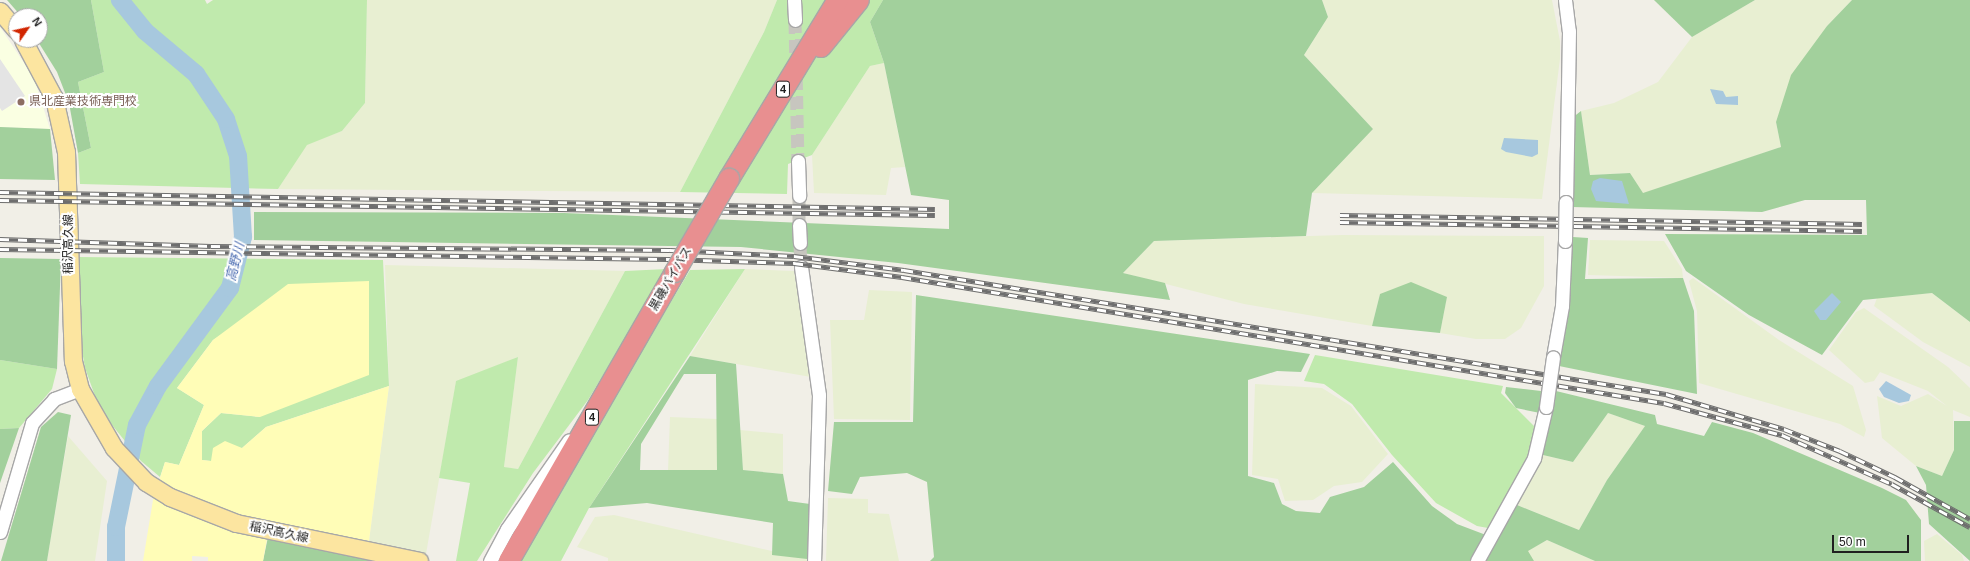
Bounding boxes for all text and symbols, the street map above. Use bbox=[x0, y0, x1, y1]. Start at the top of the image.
north arrow bbox=[8, 8, 48, 48]
text: N bbox=[30, 15, 44, 28]
road number: 4 bbox=[775, 80, 791, 98]
place label: 県北産業技術専門校 bbox=[29, 95, 137, 109]
marker: 県北産業技術専門校 bbox=[16, 97, 26, 107]
street label: 稲沢高久線 bbox=[62, 214, 76, 274]
water label: 高野川 bbox=[224, 241, 248, 283]
street label: 黒磯バイパス bbox=[647, 244, 695, 314]
road number: 4 bbox=[584, 408, 600, 426]
street label: 稲沢高久線 bbox=[248, 520, 310, 546]
scale bar bbox=[1834, 527, 1911, 553]
text: 50 m bbox=[1839, 535, 1866, 549]

